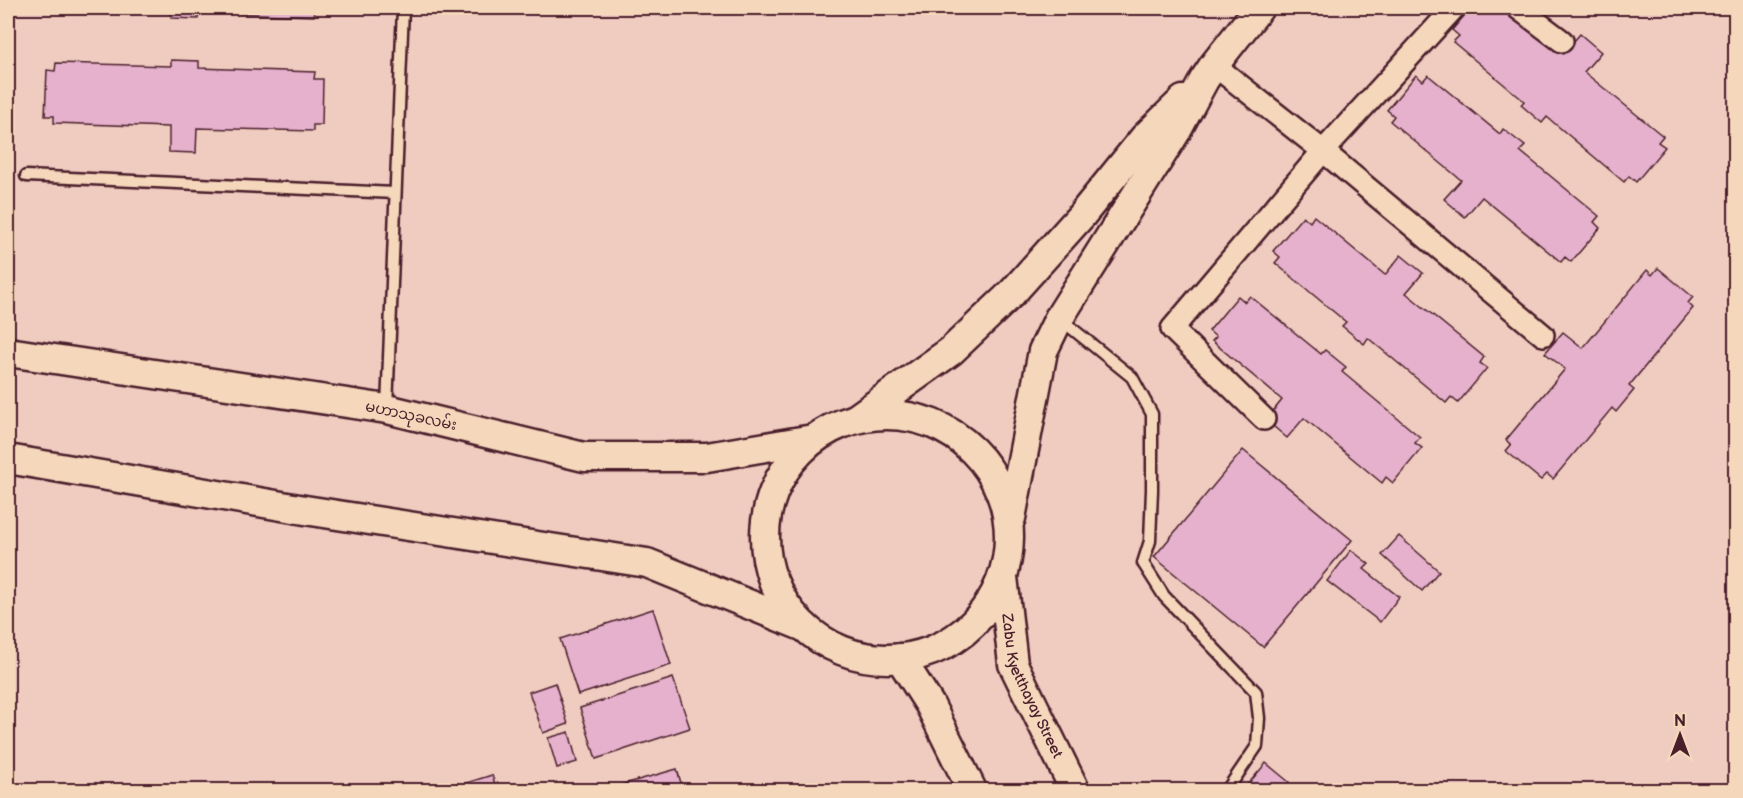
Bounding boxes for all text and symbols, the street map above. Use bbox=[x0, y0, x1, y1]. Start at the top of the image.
street label: မဟာသုခလမ်း bbox=[363, 396, 459, 437]
street label: Zabu Kyetthayay Street bbox=[998, 612, 1067, 761]
north arrow bbox=[1650, 705, 1710, 765]
text: N bbox=[1674, 712, 1686, 731]

